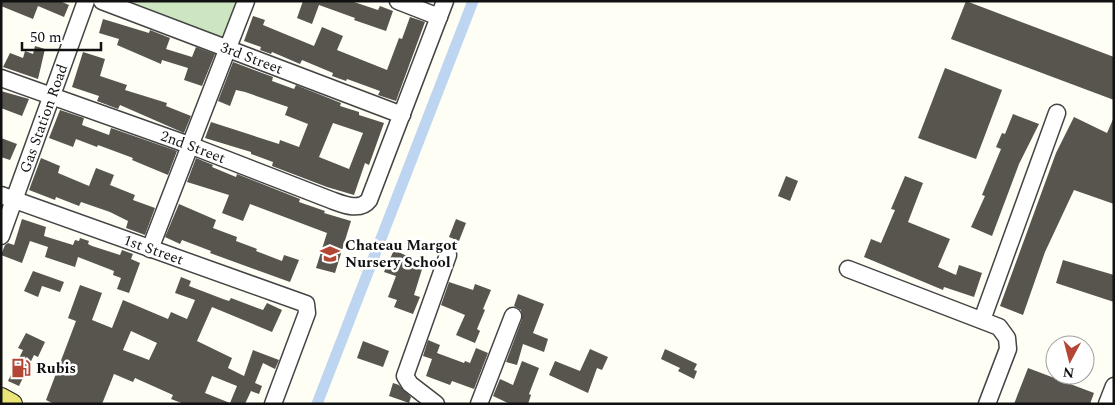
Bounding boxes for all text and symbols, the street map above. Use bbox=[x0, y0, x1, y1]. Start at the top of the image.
scale bar bbox=[22, 20, 101, 52]
text: 50 m bbox=[30, 26, 62, 49]
street label: 3rd Street bbox=[217, 36, 286, 81]
street label: Gas Station Road bbox=[14, 61, 74, 176]
street label: 2nd Street bbox=[157, 125, 229, 170]
street label: 1st Street bbox=[120, 229, 187, 271]
place label: Chateau Margot Nursery School bbox=[345, 234, 457, 274]
school or university icon: Chateau Margot Nursery School bbox=[319, 243, 341, 265]
north arrow bbox=[1045, 335, 1095, 385]
fuel station icon: Rubis bbox=[10, 357, 32, 379]
place label: Rubis bbox=[36, 357, 76, 380]
text: N bbox=[1062, 361, 1075, 384]

